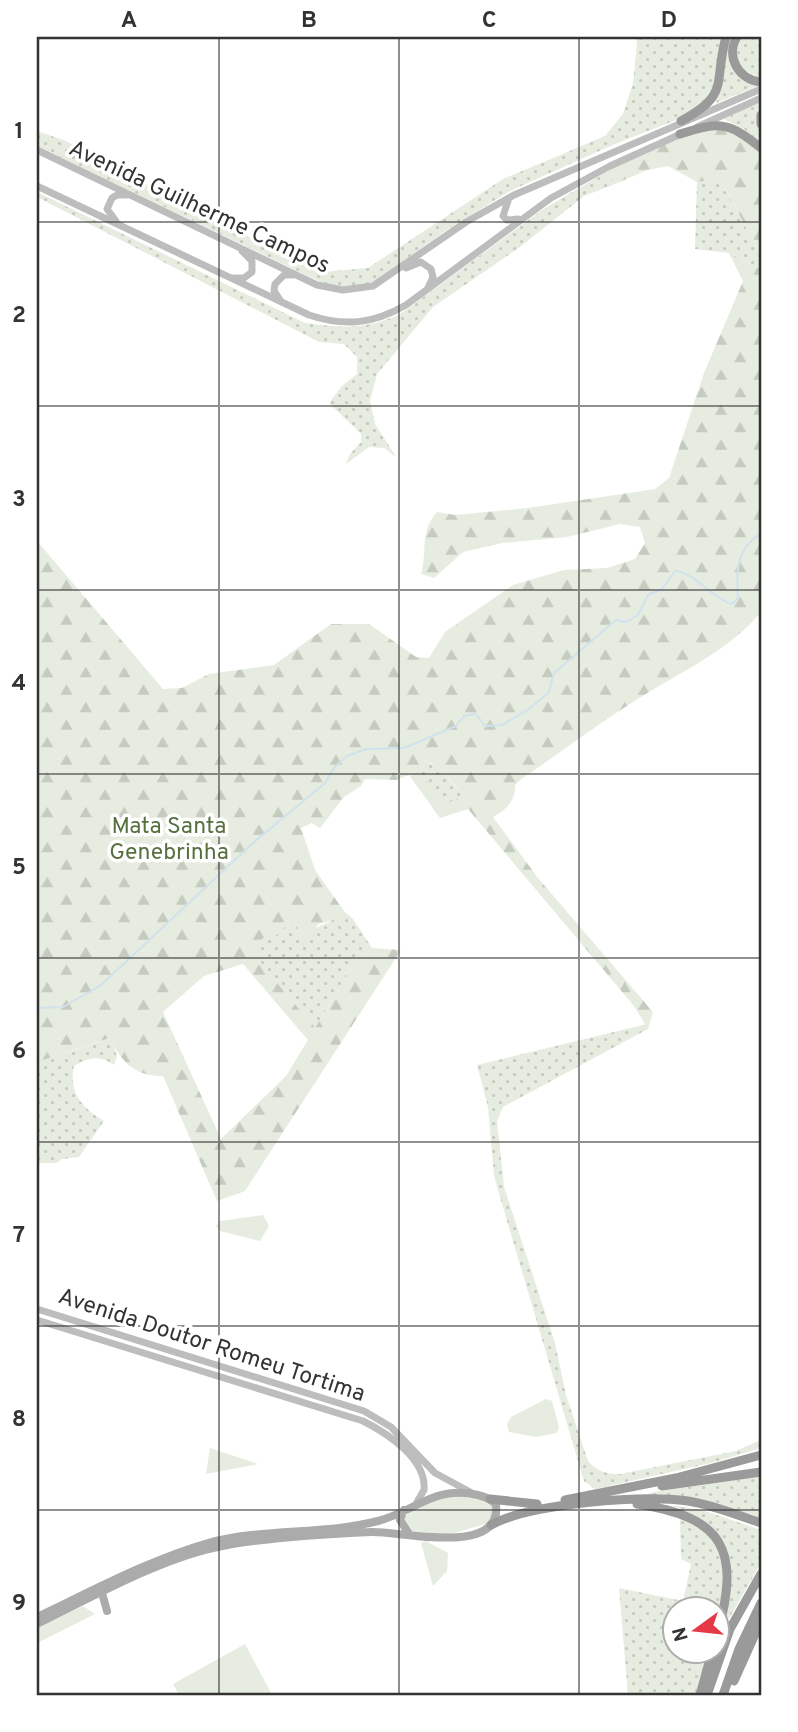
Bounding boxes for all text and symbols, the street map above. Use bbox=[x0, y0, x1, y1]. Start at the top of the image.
text: A bbox=[121, 7, 137, 36]
text: B bbox=[301, 7, 317, 36]
text: C bbox=[482, 7, 496, 36]
text: D bbox=[661, 7, 677, 36]
text: 1 bbox=[14, 118, 24, 147]
street label: Avenida Guilherme Campos bbox=[64, 135, 334, 282]
text: 2 bbox=[12, 302, 26, 331]
text: 3 bbox=[12, 486, 26, 515]
text: 4 bbox=[12, 670, 26, 699]
park label: Mata Santa Genebrinha bbox=[109, 813, 229, 868]
text: 5 bbox=[12, 854, 26, 883]
text: 6 bbox=[12, 1038, 26, 1067]
text: 7 bbox=[13, 1222, 25, 1251]
street label: Avenida Doutor Romeu Tortima bbox=[54, 1283, 368, 1410]
text: 8 bbox=[12, 1406, 26, 1435]
text: 9 bbox=[12, 1590, 26, 1619]
north arrow bbox=[662, 1596, 732, 1666]
text: N bbox=[668, 1624, 695, 1644]

